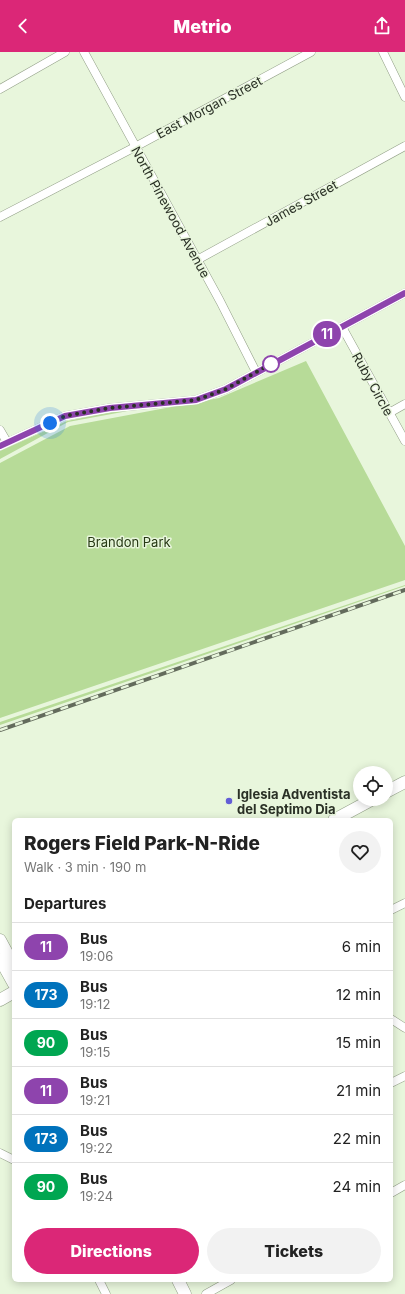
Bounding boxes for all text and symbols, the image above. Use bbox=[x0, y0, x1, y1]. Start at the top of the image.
icon: back bbox=[12, 15, 34, 37]
icon: share bbox=[371, 15, 393, 37]
text: Metrio bbox=[173, 16, 232, 37]
street label: East Morgan Street bbox=[153, 72, 265, 142]
street label: North Pinewood Avenue bbox=[128, 143, 214, 281]
street label: James Street bbox=[262, 176, 340, 230]
line badge: 11 bbox=[309, 321, 345, 347]
text: 11 bbox=[321, 325, 333, 342]
street label: Ruby Circle bbox=[349, 349, 397, 419]
unlabelled marker bbox=[262, 355, 280, 373]
your location bbox=[40, 413, 60, 433]
park label: Brandon Park bbox=[87, 534, 171, 550]
map controls bbox=[353, 766, 393, 806]
button: locate bbox=[353, 766, 393, 806]
place label: Iglesia Adventista del Septimo Dia bbox=[237, 786, 351, 817]
marker: Iglesia Adventista del Septimo Dia bbox=[224, 796, 234, 806]
button: heart bbox=[339, 831, 381, 873]
text: Rogers Field Park-N-Ride bbox=[24, 832, 260, 855]
text: Walk · 3 min · 190 m bbox=[24, 859, 146, 875]
text: Departures bbox=[24, 894, 106, 913]
text: Bus bbox=[80, 929, 108, 948]
text: 6 min bbox=[342, 937, 381, 956]
text: 11 bbox=[40, 938, 52, 955]
text: 19:06 bbox=[80, 948, 113, 964]
text: Bus bbox=[80, 977, 108, 996]
text: 12 min bbox=[336, 985, 381, 1004]
text: 173 bbox=[35, 986, 57, 1003]
text: 19:12 bbox=[80, 996, 110, 1012]
text: Bus bbox=[80, 1025, 108, 1044]
text: 15 min bbox=[336, 1033, 381, 1052]
text: 90 bbox=[37, 1034, 55, 1051]
text: 19:15 bbox=[80, 1044, 110, 1060]
text: Bus bbox=[80, 1073, 108, 1092]
text: 21 min bbox=[336, 1081, 381, 1100]
text: 11 bbox=[40, 1082, 52, 1099]
text: 19:21 bbox=[80, 1092, 110, 1108]
text: Bus bbox=[80, 1121, 108, 1140]
text: 22 min bbox=[333, 1129, 381, 1148]
text: 173 bbox=[35, 1130, 57, 1147]
text: 19:22 bbox=[80, 1140, 113, 1156]
text: Bus bbox=[80, 1169, 108, 1188]
text: 24 min bbox=[333, 1177, 381, 1196]
text: 90 bbox=[37, 1178, 55, 1195]
text: 19:24 bbox=[80, 1188, 113, 1204]
button: Directions bbox=[24, 1228, 199, 1274]
button: Tickets bbox=[207, 1228, 381, 1274]

